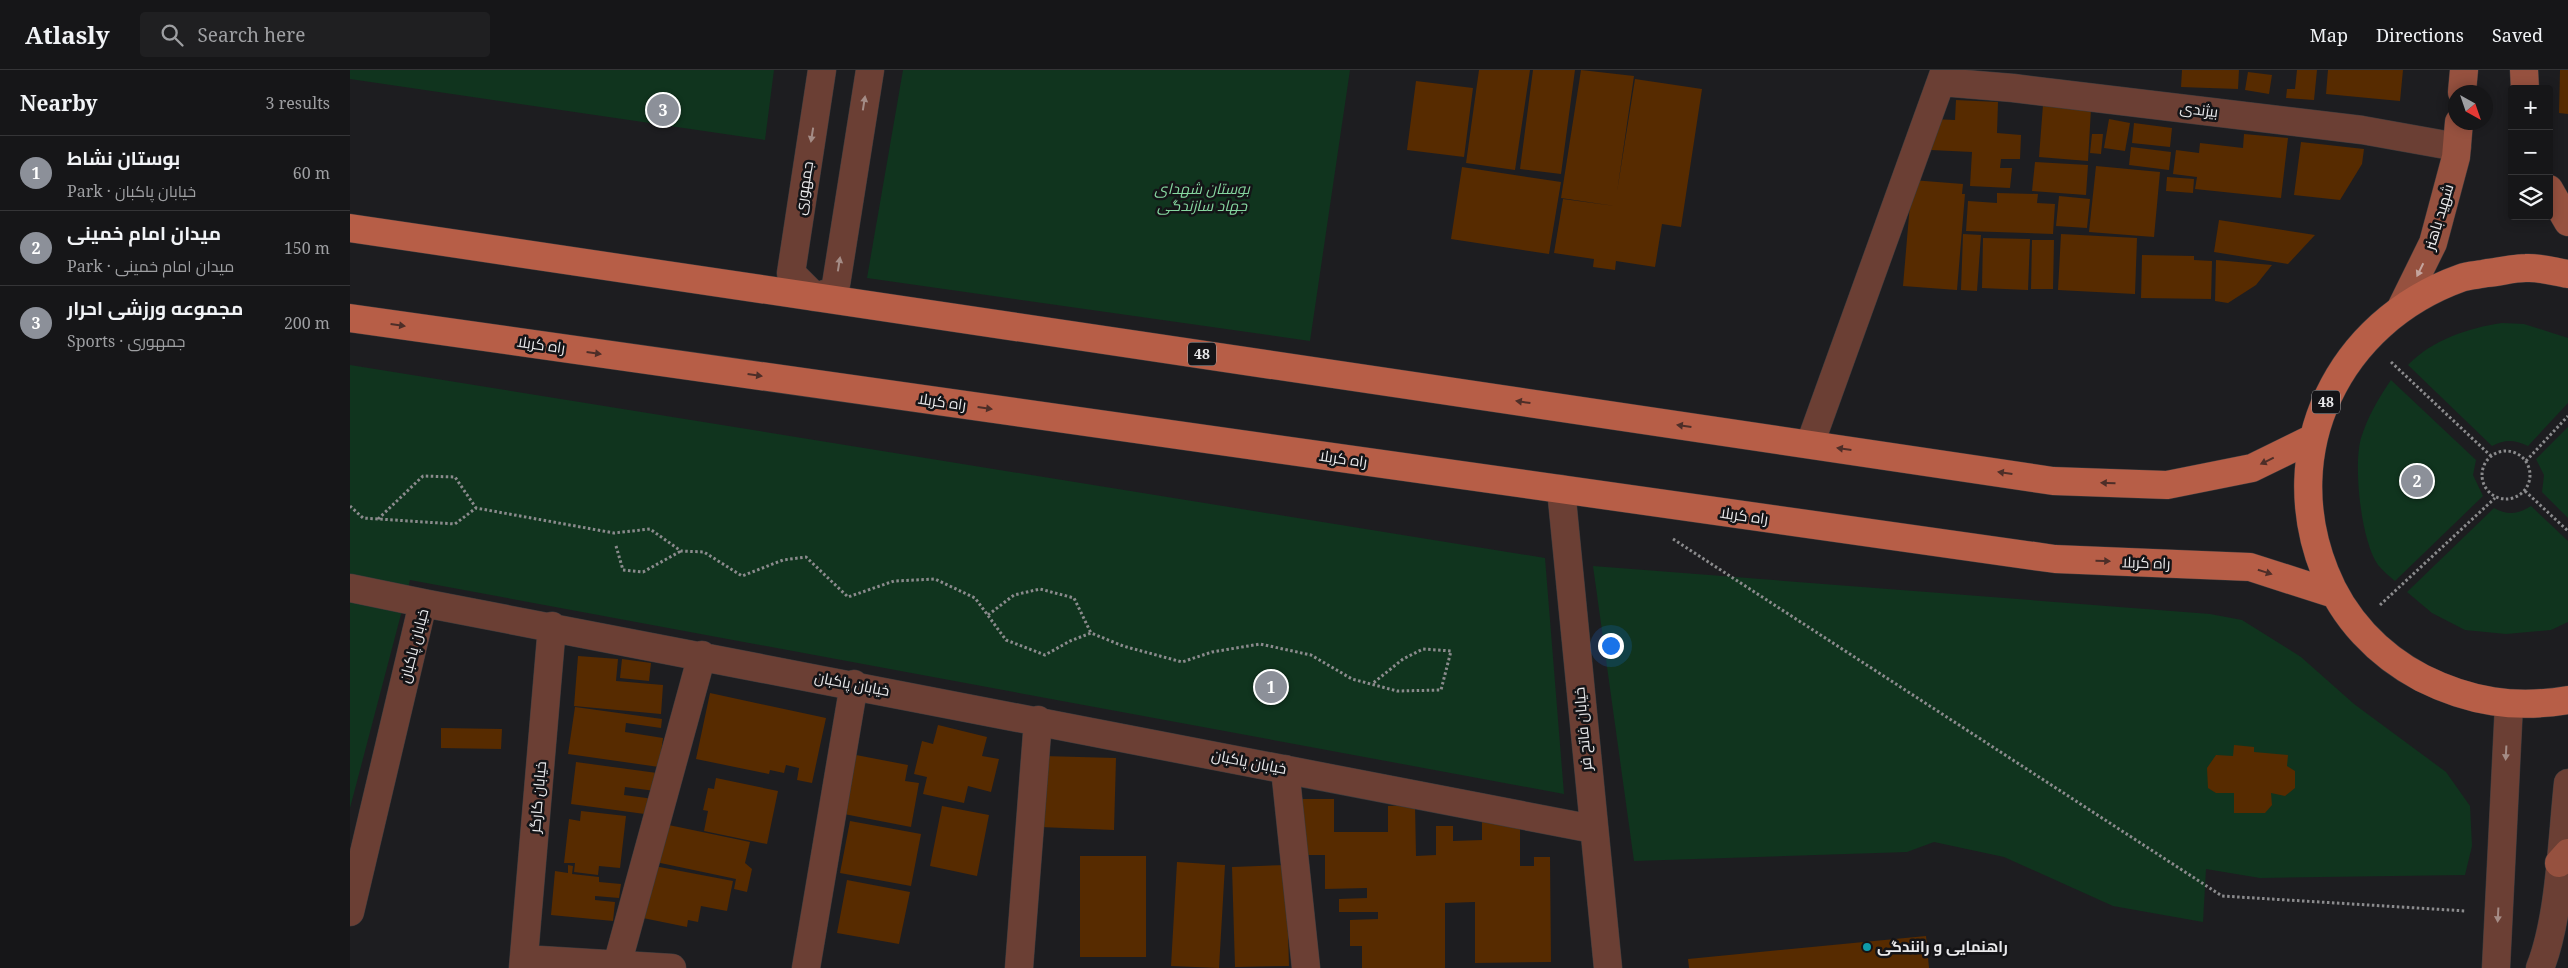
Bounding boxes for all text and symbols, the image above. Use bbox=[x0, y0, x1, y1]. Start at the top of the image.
search box bbox=[140, 12, 490, 57]
text: Atlasly bbox=[25, 18, 110, 51]
icon: search bbox=[158, 21, 186, 49]
text: Search here bbox=[198, 22, 305, 48]
text: Map bbox=[2310, 23, 2348, 47]
text: Directions bbox=[2376, 23, 2464, 47]
text: Saved bbox=[2492, 23, 2543, 47]
north arrow bbox=[2448, 85, 2493, 130]
map controls bbox=[2508, 85, 2553, 220]
button: + bbox=[2508, 85, 2553, 130]
text: Nearby bbox=[20, 89, 98, 117]
pin: 3 bbox=[647, 91, 679, 129]
text: 3 results bbox=[266, 92, 330, 114]
one-way arrow bbox=[861, 95, 869, 111]
street label: بیژندی bbox=[2179, 97, 2219, 122]
one-way arrow bbox=[808, 128, 816, 144]
button: − bbox=[2508, 130, 2553, 175]
text: بوستان نشاط bbox=[67, 145, 180, 171]
street label: جمهوری bbox=[789, 159, 818, 216]
text: 1 bbox=[31, 162, 41, 184]
text: 60 m bbox=[293, 162, 330, 184]
button: layers bbox=[2508, 175, 2553, 220]
park label: بوستان شهدای جهاد سازندگی bbox=[1154, 178, 1251, 215]
text: Park · خیابان پاکبان bbox=[67, 180, 196, 202]
street label: شهید باهنر bbox=[2418, 181, 2458, 253]
text: میدان امام خمینی bbox=[67, 220, 221, 246]
text: 2 bbox=[31, 237, 41, 259]
text: 150 m bbox=[284, 237, 330, 259]
text: Park · میدان امام خمینی bbox=[67, 255, 234, 277]
one-way arrow bbox=[836, 256, 844, 272]
one-way arrow bbox=[2416, 263, 2424, 277]
text: مجموعه ورزشی احرار bbox=[67, 295, 243, 321]
text: 3 bbox=[31, 312, 41, 334]
text: 200 m bbox=[284, 312, 330, 334]
one-way arrow bbox=[391, 321, 407, 329]
text: Sports · جمهوری bbox=[67, 330, 186, 352]
street label: راه کربلا bbox=[516, 331, 567, 357]
road number: 48 bbox=[1188, 342, 1216, 366]
one-way arrow bbox=[586, 349, 602, 357]
one-way arrow bbox=[747, 372, 763, 380]
street label: راه کربلا bbox=[917, 388, 968, 414]
road number: 48 bbox=[2312, 391, 2340, 414]
one-way arrow bbox=[1514, 398, 1530, 406]
one-way arrow bbox=[977, 404, 993, 412]
one-way arrow bbox=[1675, 421, 1691, 429]
street label: راه کربلا bbox=[1318, 445, 1369, 471]
one-way arrow bbox=[1836, 445, 1852, 453]
one-way arrow bbox=[2260, 456, 2275, 465]
pin: 2 bbox=[2401, 462, 2433, 500]
one-way arrow bbox=[1997, 469, 2013, 477]
one-way arrow bbox=[2100, 478, 2116, 486]
street label: راه کربلا bbox=[1719, 502, 1770, 528]
street label: راه کربلا bbox=[2121, 551, 2171, 573]
one-way arrow bbox=[2095, 558, 2111, 566]
one-way arrow bbox=[2258, 568, 2273, 576]
street label: خیابان پاکبان bbox=[394, 606, 434, 685]
your location bbox=[1598, 633, 1624, 659]
street label: خیابان پاکبان bbox=[813, 666, 891, 701]
pin: 1 bbox=[1255, 668, 1287, 706]
street label: خیابان فاتح فر bbox=[1568, 686, 1598, 773]
street label: خیابان پاکبان bbox=[1210, 744, 1288, 779]
one-way arrow bbox=[2502, 745, 2510, 761]
street label: خیابان کارگر bbox=[524, 760, 551, 835]
one-way arrow bbox=[2494, 908, 2502, 924]
place label: راهنمایی و رانندگی bbox=[1877, 936, 2008, 956]
marker: راهنمایی و رانندگی bbox=[1861, 941, 1873, 953]

